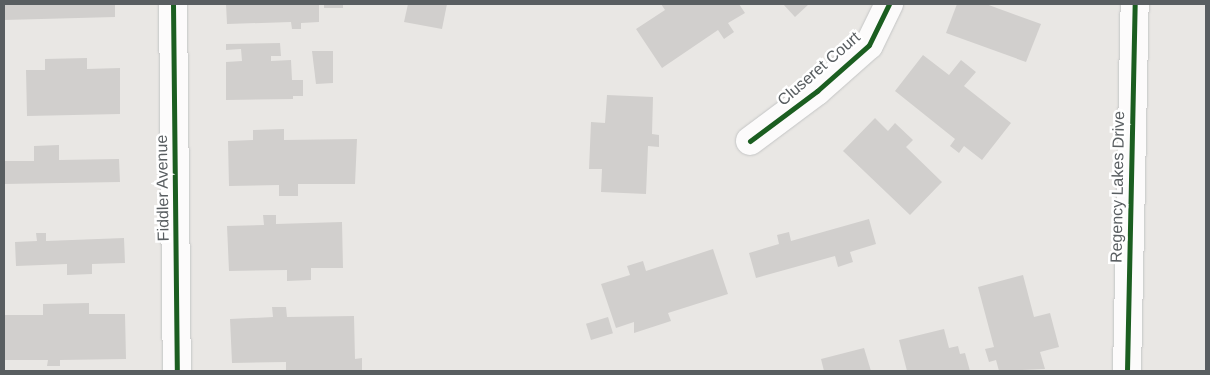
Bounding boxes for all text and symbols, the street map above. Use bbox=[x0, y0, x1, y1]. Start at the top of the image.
street label: Cluseret Court bbox=[774, 28, 864, 110]
street label: Regency Lakes Drive bbox=[1107, 111, 1129, 263]
street label: Fiddler Avenue bbox=[152, 134, 174, 242]

